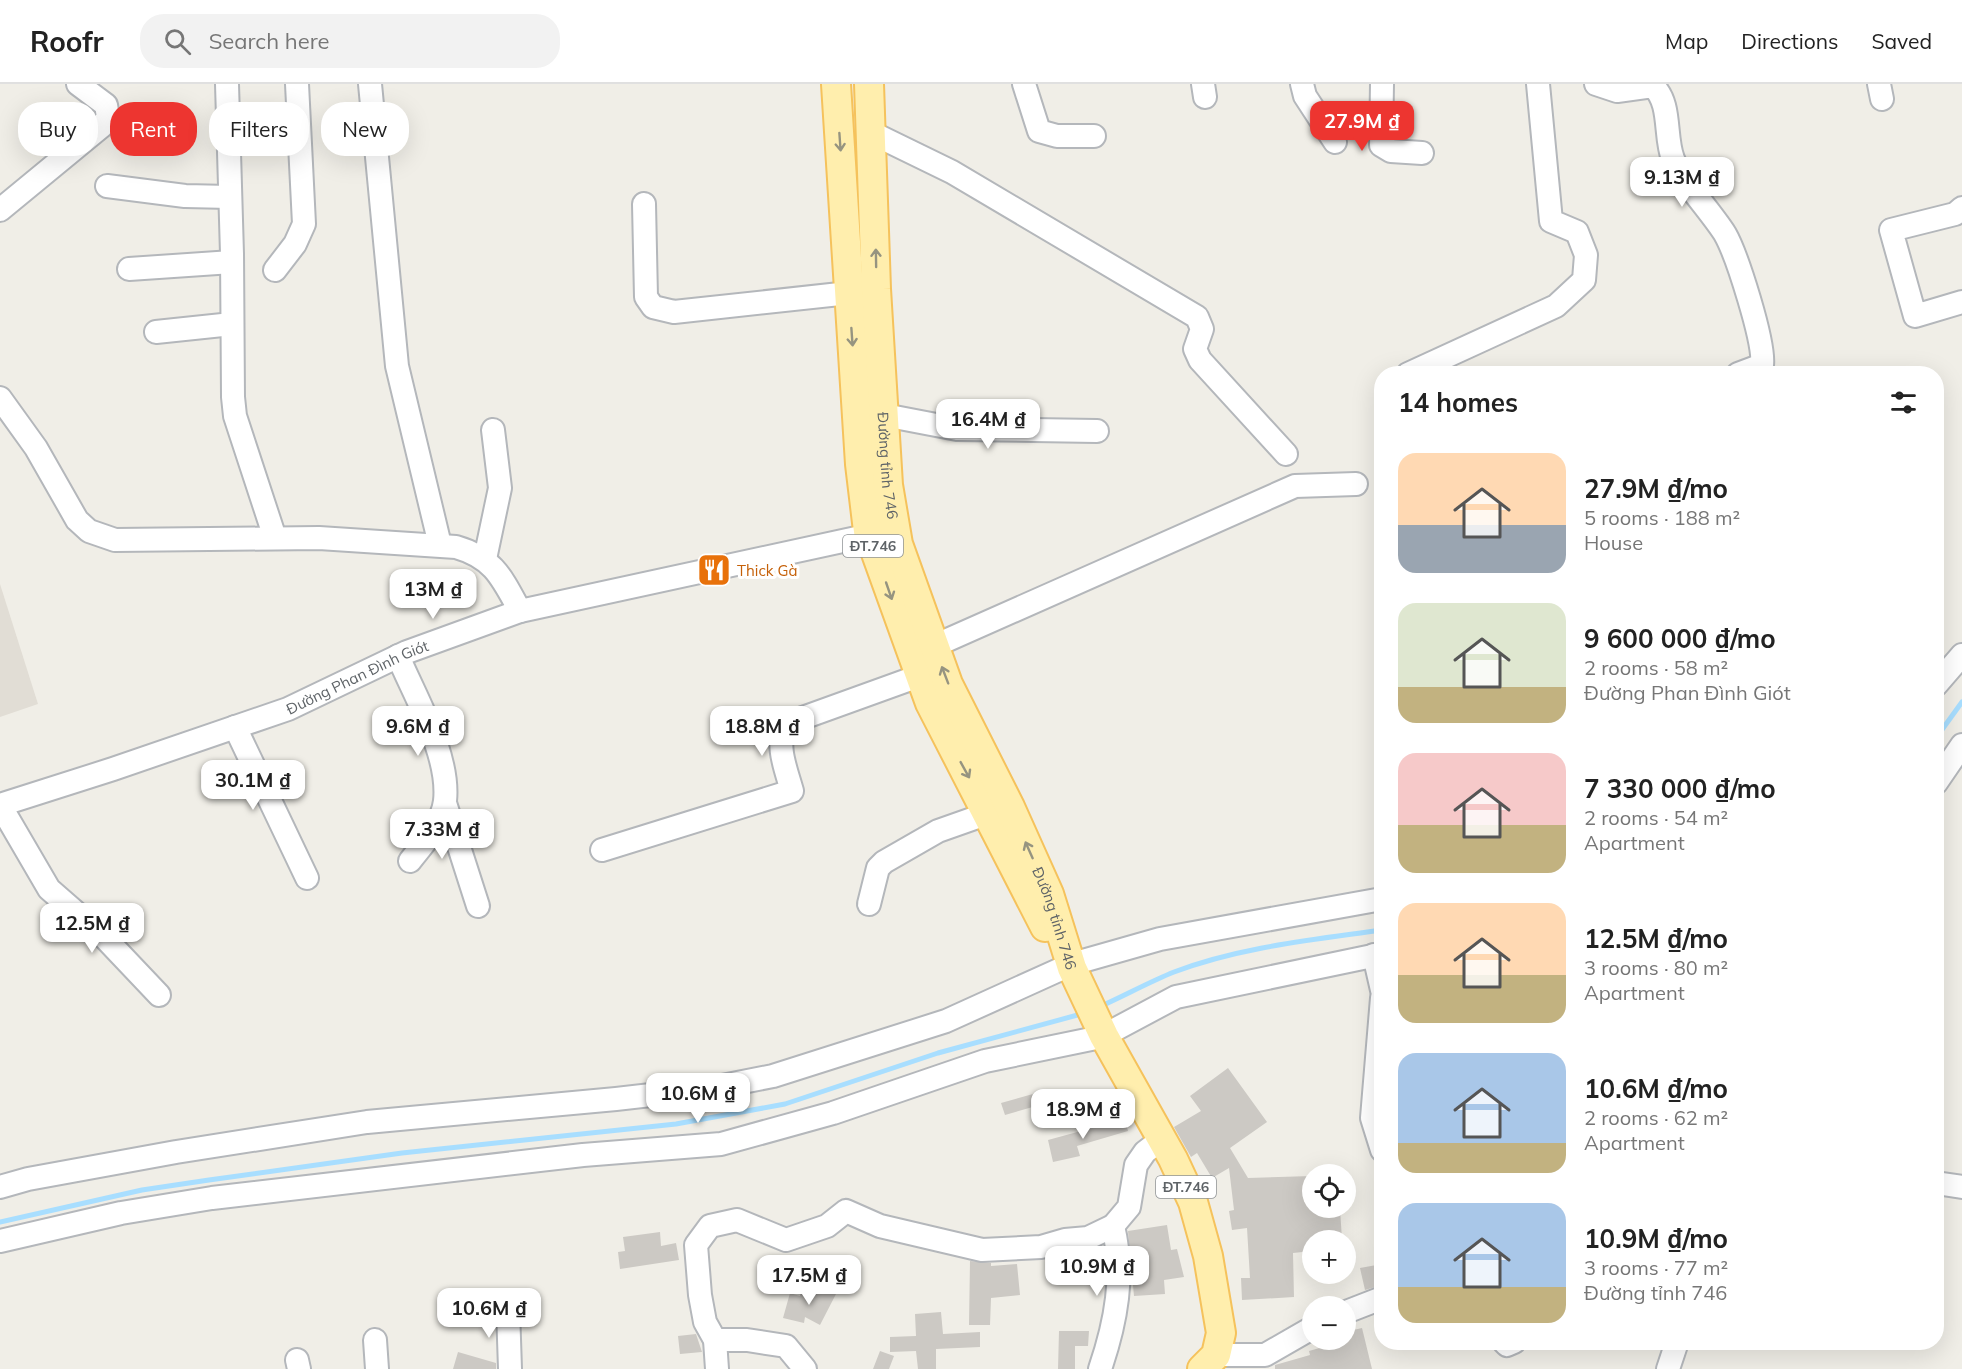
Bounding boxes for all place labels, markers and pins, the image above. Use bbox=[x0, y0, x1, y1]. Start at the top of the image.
pin: 27.9M ₫ bbox=[1307, 101, 1417, 152]
pin: 9.13M ₫ bbox=[1627, 157, 1737, 208]
pin: 16.4M ₫ bbox=[933, 399, 1043, 450]
restaurant icon: Thick Gà bbox=[696, 552, 732, 588]
place label: Thick Gà bbox=[737, 561, 797, 580]
pin: 13M ₫ bbox=[391, 569, 475, 620]
pin: 9.6M ₫ bbox=[369, 706, 467, 757]
pin: 18.8M ₫ bbox=[707, 706, 817, 757]
pin: 30.1M ₫ bbox=[198, 760, 308, 811]
pin: 7.33M ₫ bbox=[387, 809, 497, 860]
pin: 12.5M ₫ bbox=[37, 903, 147, 954]
pin: 10.6M ₫ bbox=[643, 1073, 753, 1124]
pin: 18.9M ₫ bbox=[1028, 1089, 1138, 1140]
pin: 10.9M ₫ bbox=[1042, 1246, 1152, 1297]
pin: 17.5M ₫ bbox=[754, 1255, 864, 1306]
pin: 10.6M ₫ bbox=[434, 1288, 544, 1339]

